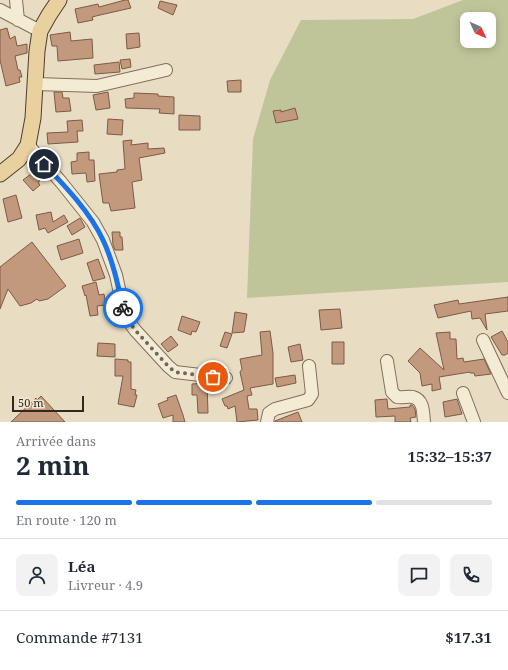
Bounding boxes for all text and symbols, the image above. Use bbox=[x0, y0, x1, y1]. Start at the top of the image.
north arrow bbox=[460, 12, 496, 48]
map controls bbox=[460, 12, 496, 48]
pin bbox=[27, 147, 61, 181]
icon: home bbox=[33, 153, 55, 175]
courier bbox=[103, 288, 143, 328]
icon: bike bbox=[112, 297, 134, 319]
pin bbox=[196, 360, 230, 394]
icon: bag bbox=[202, 366, 224, 388]
scale bar bbox=[12, 394, 84, 413]
text: 50 m bbox=[18, 395, 44, 410]
text: Arrivée dans bbox=[16, 432, 96, 450]
text: 15:32–15:37 bbox=[408, 446, 492, 466]
text: 2 min bbox=[16, 447, 90, 483]
text: En route · 120 m bbox=[16, 511, 117, 529]
button: person bbox=[16, 554, 58, 596]
button: chat bbox=[398, 554, 440, 596]
button: phone bbox=[450, 554, 492, 596]
text: Léa bbox=[68, 556, 95, 576]
text: Livreur · 4.9 bbox=[68, 576, 143, 594]
text: Commande #7131 bbox=[16, 627, 143, 647]
text: $17.31 bbox=[445, 627, 492, 647]

